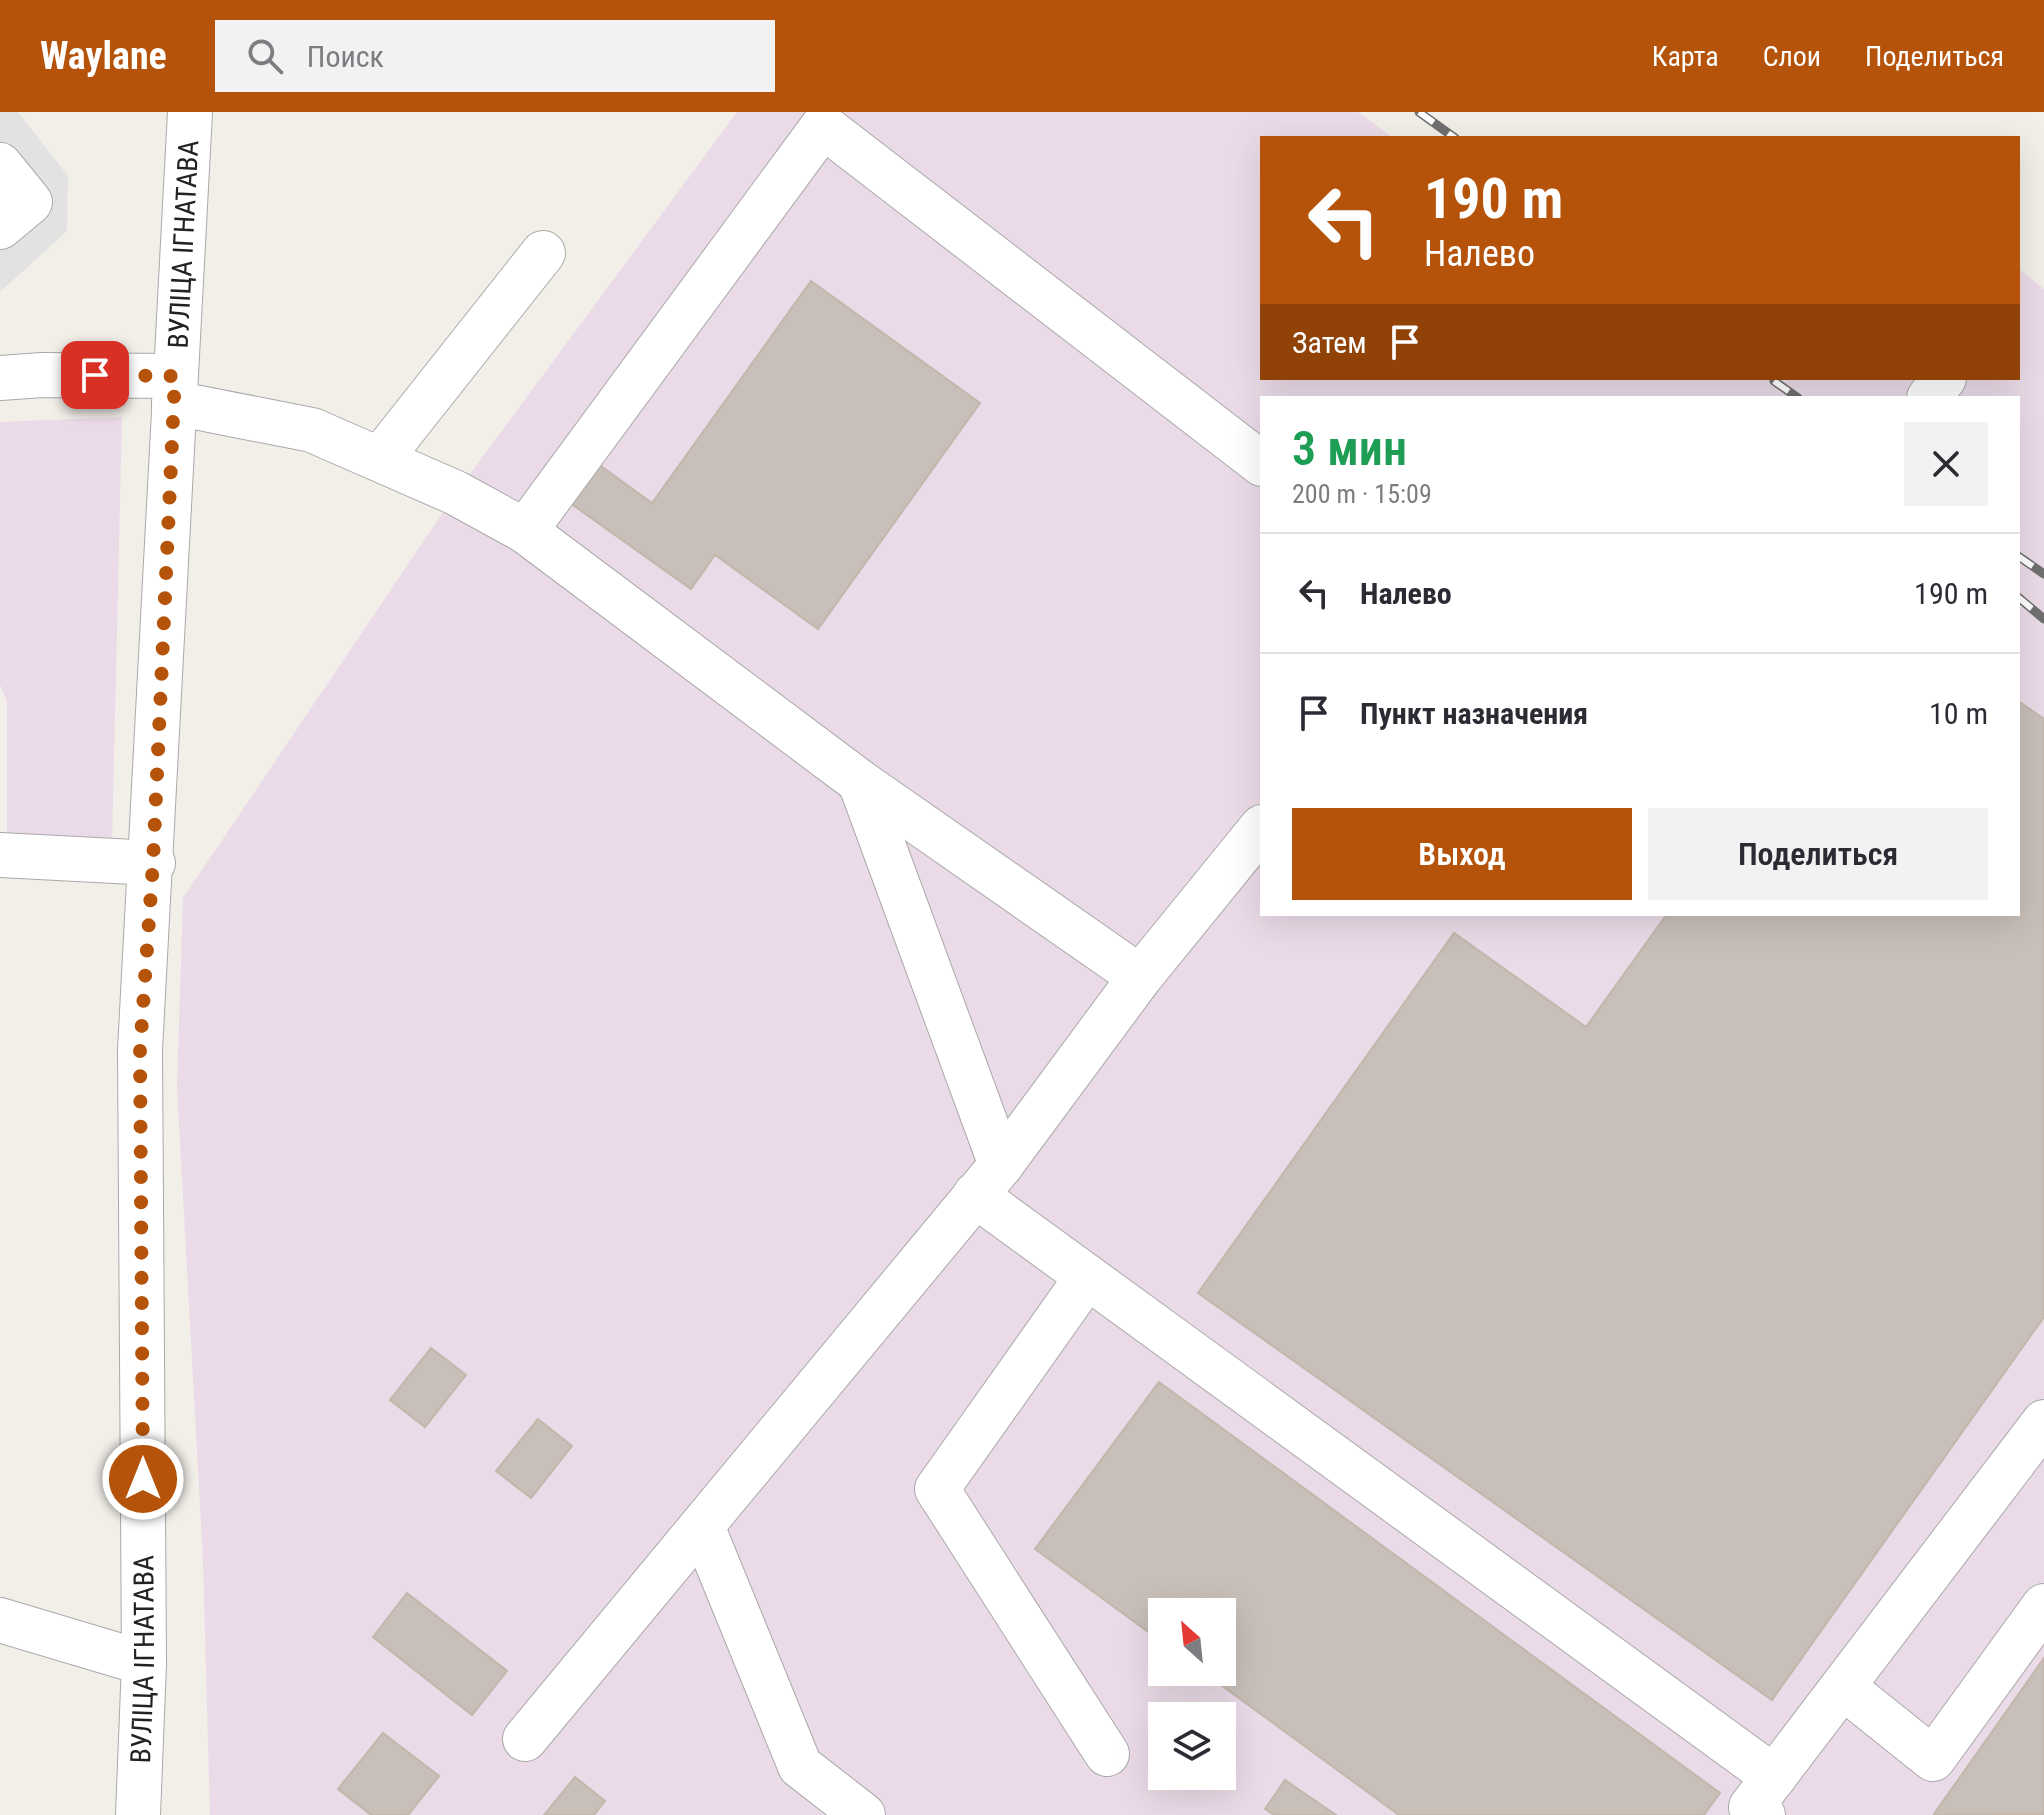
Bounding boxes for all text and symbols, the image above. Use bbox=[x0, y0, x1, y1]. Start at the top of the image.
search box bbox=[215, 20, 775, 92]
text: Waylane bbox=[40, 34, 167, 78]
icon: search bbox=[243, 34, 287, 78]
text: Поиск bbox=[307, 39, 384, 74]
text: Карта bbox=[1652, 40, 1719, 73]
text: Слои bbox=[1763, 40, 1821, 73]
text: Поделиться bbox=[1865, 40, 2004, 73]
street label: ВУЛІЦА ІГНАТАВА bbox=[161, 139, 205, 349]
text: 190 m bbox=[1424, 166, 1563, 232]
icon: left bbox=[1292, 168, 1396, 272]
text: Налево bbox=[1424, 233, 1535, 275]
icon: arrive bbox=[1383, 320, 1427, 364]
text: Затем bbox=[1292, 325, 1367, 360]
pin bbox=[61, 341, 129, 409]
icon: arrive bbox=[73, 353, 117, 397]
text: 3 мин bbox=[1292, 420, 1407, 477]
button: close bbox=[1904, 422, 1988, 506]
text: 200 m · 15:09 bbox=[1292, 479, 1432, 509]
icon: left bbox=[1292, 571, 1336, 615]
text: Налево bbox=[1360, 576, 1452, 611]
text: 190 m bbox=[1914, 576, 1988, 611]
icon: arrive bbox=[1292, 691, 1336, 735]
text: Пункт назначения bbox=[1360, 696, 1588, 731]
text: 10 m bbox=[1929, 696, 1988, 731]
button: Выход bbox=[1292, 808, 1632, 900]
button: Поделиться bbox=[1648, 808, 1988, 900]
position arrow bbox=[101, 1437, 185, 1521]
street label: ВУЛІЦА ІГНАТАВА bbox=[124, 1555, 161, 1764]
north arrow bbox=[1148, 1598, 1236, 1686]
map controls bbox=[1148, 1598, 1236, 1790]
button: layers bbox=[1148, 1702, 1236, 1790]

